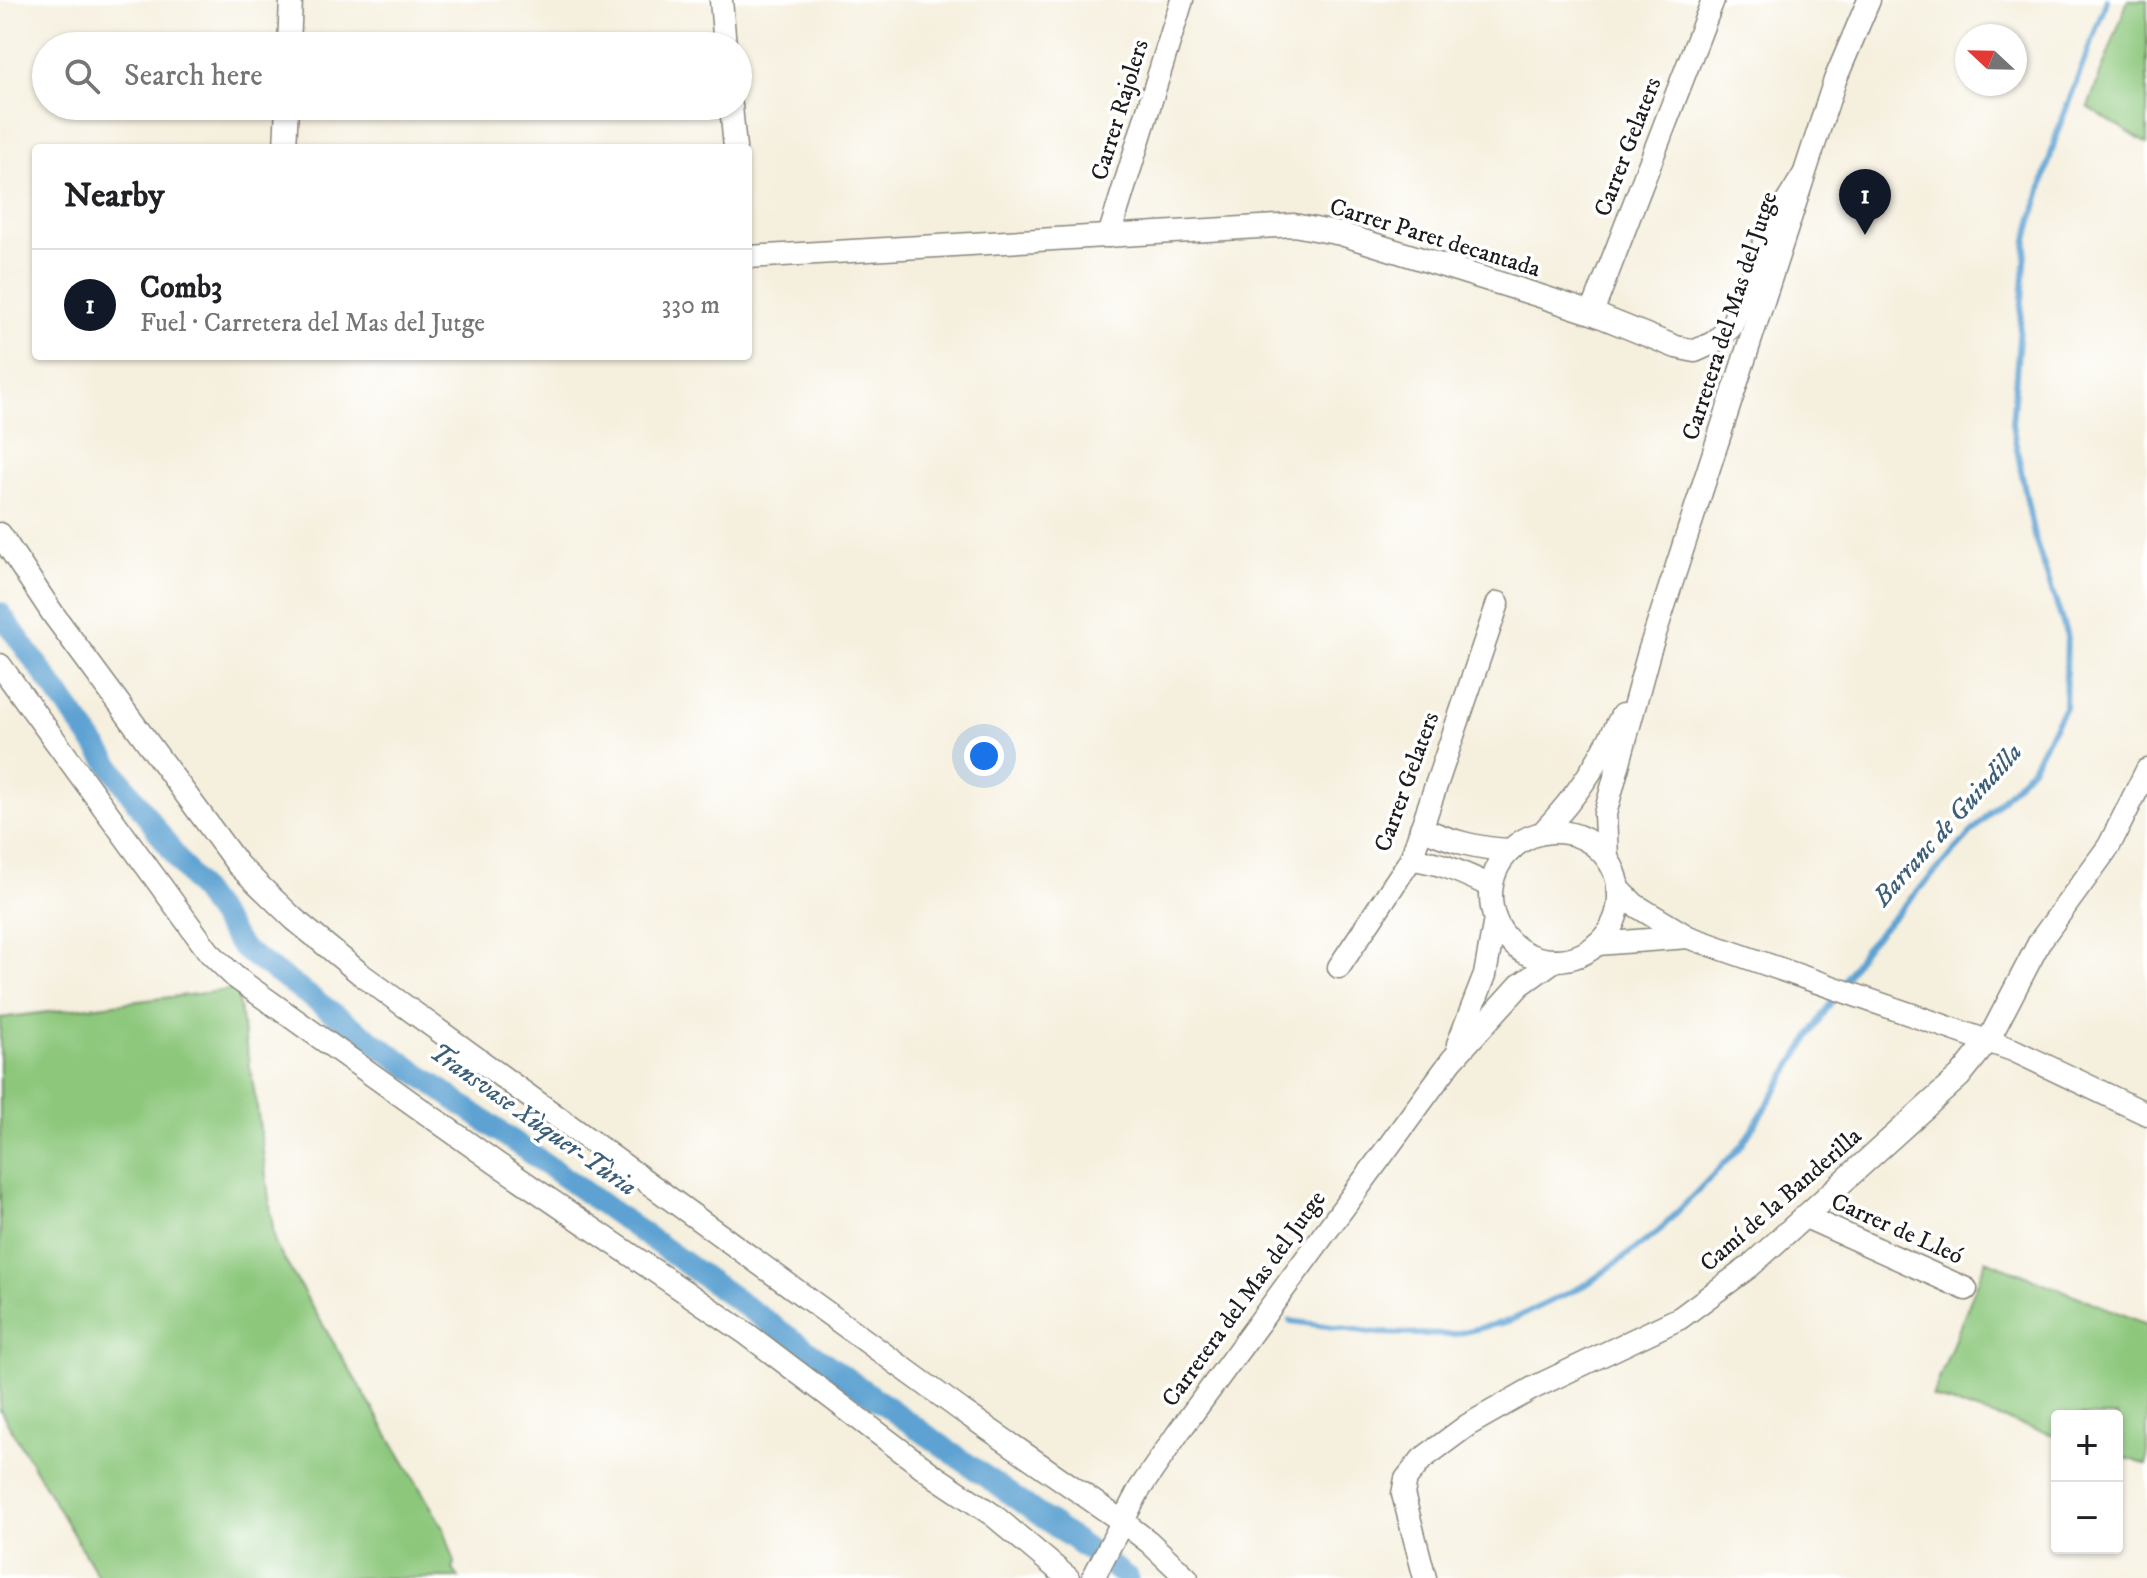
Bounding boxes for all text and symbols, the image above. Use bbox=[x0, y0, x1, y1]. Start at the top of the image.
north arrow bbox=[1955, 24, 2027, 96]
search box bbox=[32, 32, 752, 120]
street label: Carrer Rajolers bbox=[1084, 36, 1156, 184]
icon: search bbox=[60, 54, 104, 98]
text: Search here bbox=[124, 58, 263, 95]
street label: Carrer Gelaters bbox=[1588, 73, 1668, 221]
pin: 1 bbox=[1839, 169, 1891, 235]
text: Nearby bbox=[64, 175, 165, 217]
street label: Carretera del Mas del Jutge bbox=[1676, 188, 1784, 444]
street label: Carrer Paret decantada bbox=[1326, 192, 1545, 285]
text: Comb3 bbox=[140, 270, 222, 307]
text: 1 bbox=[85, 289, 95, 322]
text: 330 m bbox=[662, 289, 720, 322]
text: Fuel · Carretera del Mas del Jutge bbox=[140, 307, 485, 340]
street label: Carrer Gelaters bbox=[1368, 708, 1446, 856]
your location bbox=[964, 736, 1004, 776]
water label: Barranc de Guindilla bbox=[1865, 737, 2030, 914]
water label: Transvase Xùquer-Tùria bbox=[423, 1036, 643, 1204]
street label: Camí de la Banderilla bbox=[1694, 1121, 1869, 1278]
street label: Carretera del Mas del Jutge bbox=[1156, 1185, 1332, 1413]
street label: Carrer de Lleó bbox=[1826, 1187, 1968, 1271]
map controls bbox=[2051, 1410, 2123, 1554]
button: + bbox=[2051, 1410, 2123, 1482]
button: − bbox=[2051, 1482, 2123, 1554]

